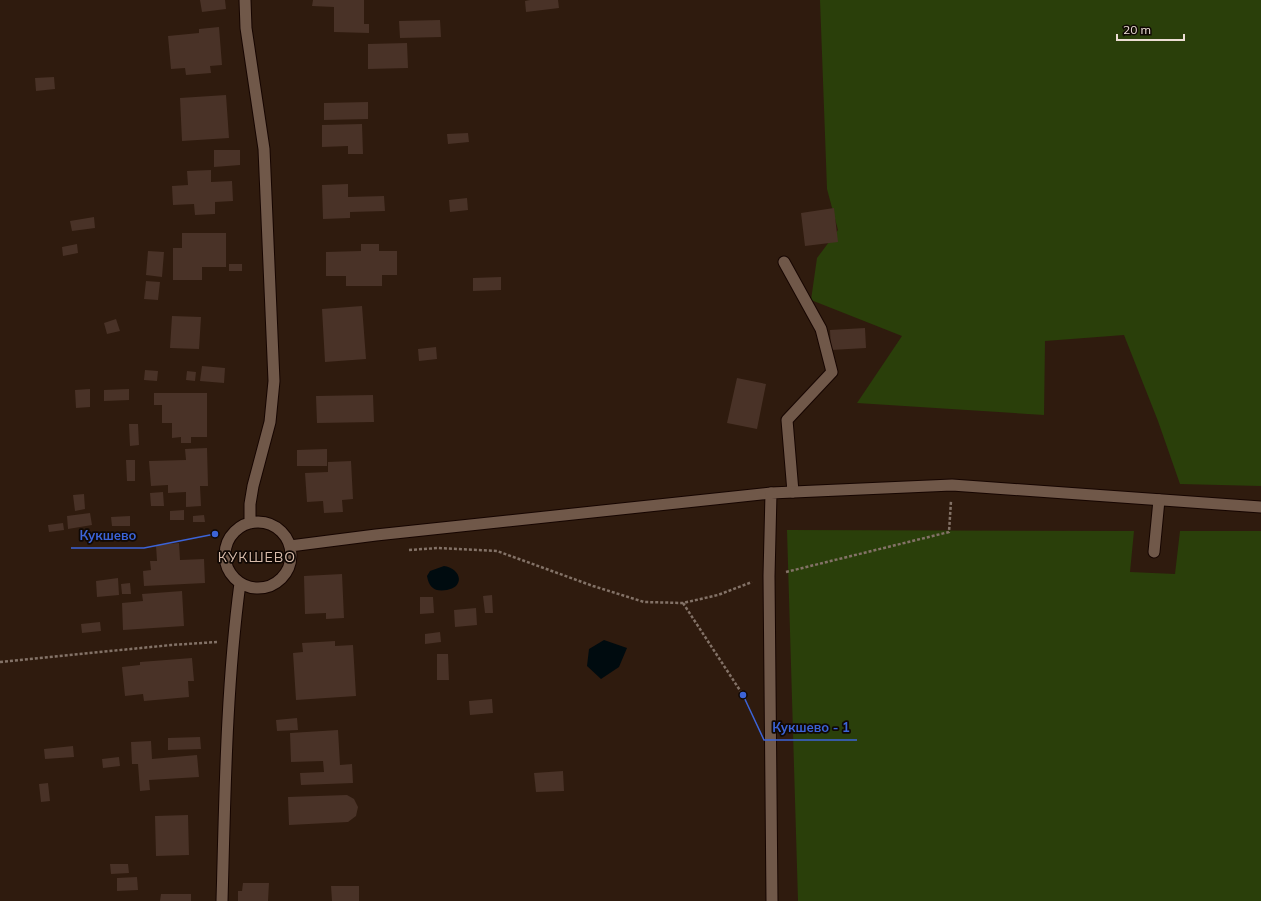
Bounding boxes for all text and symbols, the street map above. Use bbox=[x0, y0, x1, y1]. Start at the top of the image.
scale bar bbox=[1117, 16, 1184, 42]
text: 20 m bbox=[1123, 22, 1151, 37]
callout: Кукшево bbox=[71, 523, 144, 548]
text: Кукшево bbox=[80, 527, 137, 544]
district label: КУКШЕВО bbox=[218, 548, 296, 566]
callout: Кукшево - 1 bbox=[764, 715, 857, 740]
text: Кукшево - 1 bbox=[772, 719, 850, 736]

